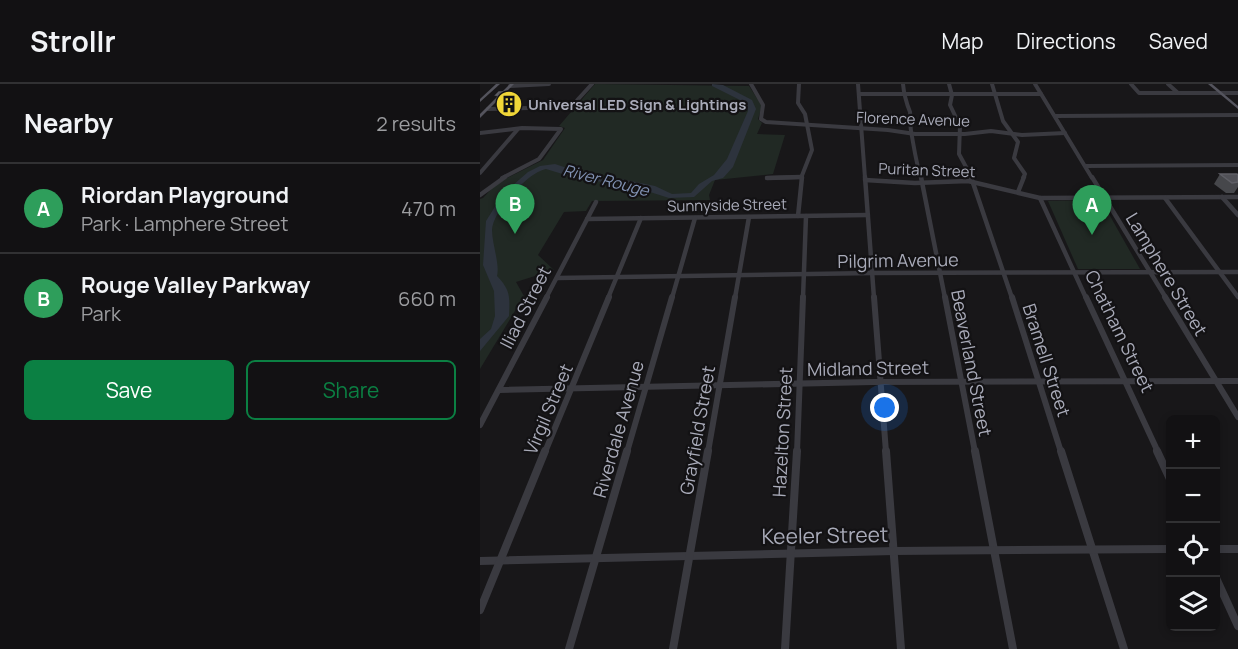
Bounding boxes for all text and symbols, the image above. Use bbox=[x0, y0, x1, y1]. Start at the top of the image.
text: Strollr bbox=[30, 22, 116, 60]
text: Map bbox=[942, 27, 983, 55]
text: Directions bbox=[1016, 27, 1116, 55]
text: Saved bbox=[1149, 27, 1208, 55]
building icon: Universal LED Sign & Lightings bbox=[494, 89, 524, 119]
place label: Universal LED Sign & Lightings bbox=[528, 94, 746, 115]
text: Nearby bbox=[24, 105, 113, 141]
street label: Florence Avenue bbox=[856, 107, 970, 131]
text: 2 results bbox=[376, 110, 456, 137]
street label: Puritan Street bbox=[878, 158, 976, 182]
water label: River Rouge bbox=[561, 159, 653, 202]
text: Riordan Playground bbox=[81, 180, 289, 210]
pin: B bbox=[495, 184, 534, 234]
pin: A bbox=[1072, 186, 1112, 235]
street label: Sunnyside Street bbox=[667, 193, 787, 217]
text: A bbox=[37, 195, 50, 222]
text: 470 m bbox=[401, 195, 456, 222]
street label: Lamphere Street bbox=[1121, 208, 1213, 340]
text: Park · Lamphere Street bbox=[81, 210, 289, 237]
street label: Pilgrim Avenue bbox=[837, 247, 959, 273]
street label: Iliad Street bbox=[494, 262, 556, 352]
street label: Chatham Street bbox=[1080, 266, 1160, 396]
text: Rouge Valley Parkway bbox=[81, 270, 310, 300]
text: B bbox=[37, 285, 50, 312]
text: 660 m bbox=[398, 285, 456, 312]
street label: Beaverland Street bbox=[946, 288, 998, 438]
text: Park bbox=[81, 300, 121, 327]
street label: Bramell Street bbox=[1017, 300, 1077, 420]
street label: Midland Street bbox=[807, 355, 929, 381]
street label: Riverdale Avenue bbox=[587, 358, 649, 500]
button: Save bbox=[24, 360, 234, 420]
button: Share bbox=[246, 360, 456, 420]
street label: Virgil Street bbox=[518, 360, 578, 458]
street label: Grayfield Street bbox=[674, 364, 720, 496]
street label: Hazelton Street bbox=[767, 366, 797, 498]
your location bbox=[870, 393, 899, 422]
map controls bbox=[1166, 415, 1220, 631]
button: + bbox=[1166, 415, 1220, 469]
button: − bbox=[1166, 469, 1220, 523]
street label: Keeler Street bbox=[761, 520, 889, 550]
button: locate bbox=[1166, 523, 1220, 577]
button: layers bbox=[1166, 577, 1220, 631]

